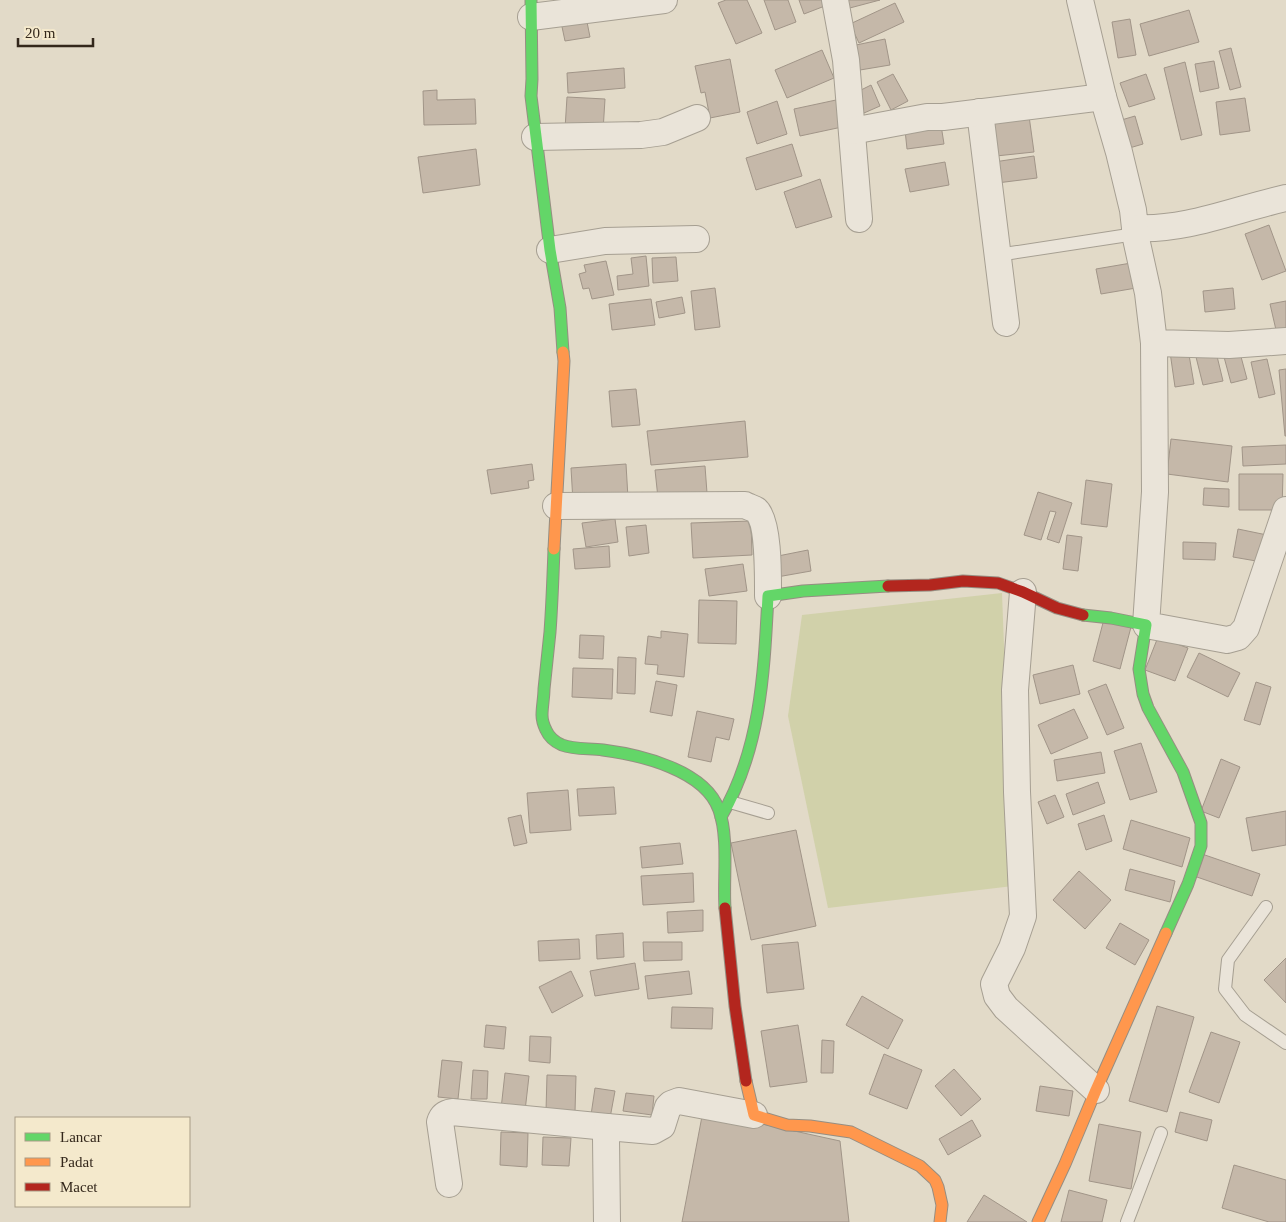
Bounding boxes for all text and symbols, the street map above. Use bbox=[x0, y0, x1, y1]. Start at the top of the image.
scale bar bbox=[18, 15, 92, 47]
text: 20 m bbox=[25, 25, 56, 41]
legend bbox=[15, 1117, 190, 1207]
text: Lancar bbox=[60, 1129, 102, 1145]
text: Padat bbox=[60, 1154, 94, 1170]
text: Macet bbox=[60, 1179, 98, 1195]

